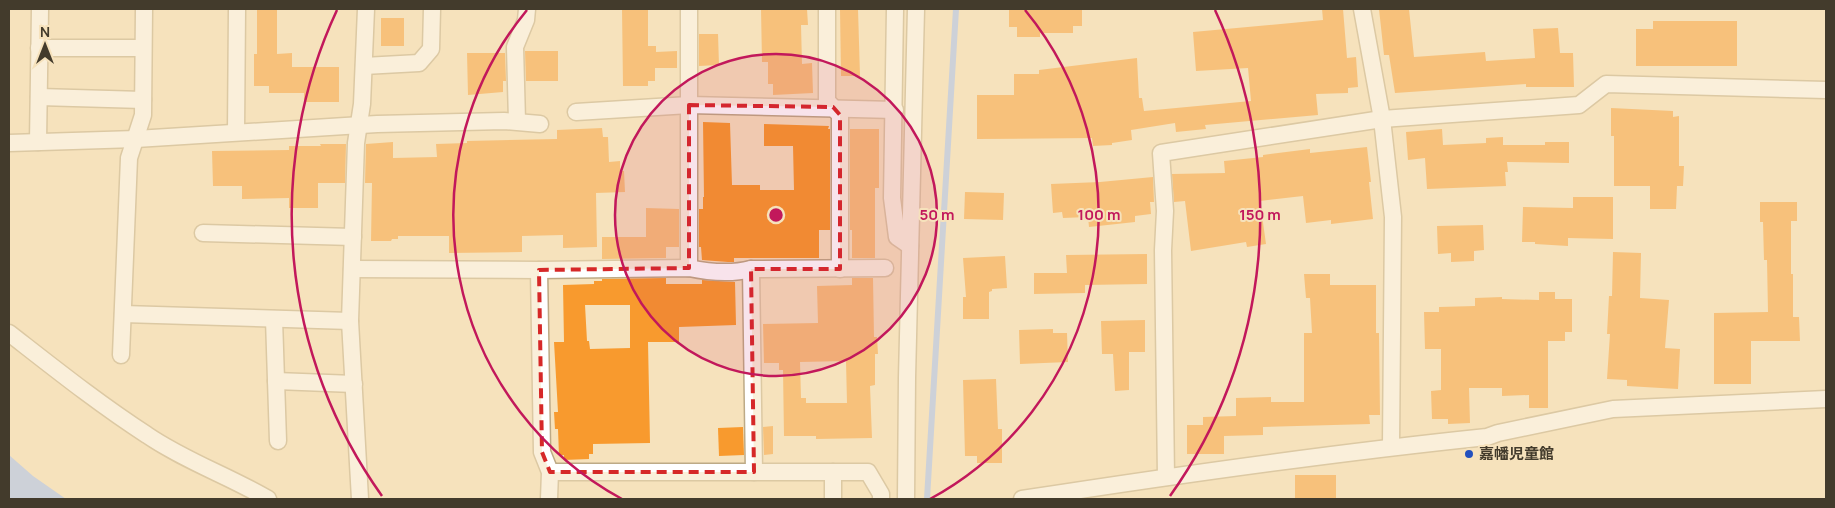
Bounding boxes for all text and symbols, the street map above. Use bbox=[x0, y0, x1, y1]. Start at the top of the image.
north arrow bbox=[20, 20, 70, 70]
text: N bbox=[40, 22, 50, 41]
text: 50 m bbox=[919, 204, 955, 225]
text: 100 m bbox=[1078, 204, 1120, 225]
text: 150 m bbox=[1239, 204, 1281, 225]
centre of rings bbox=[767, 206, 785, 224]
place label: 嘉幡児童館 bbox=[1479, 443, 1554, 464]
marker: 嘉幡児童館 bbox=[1463, 448, 1475, 460]

